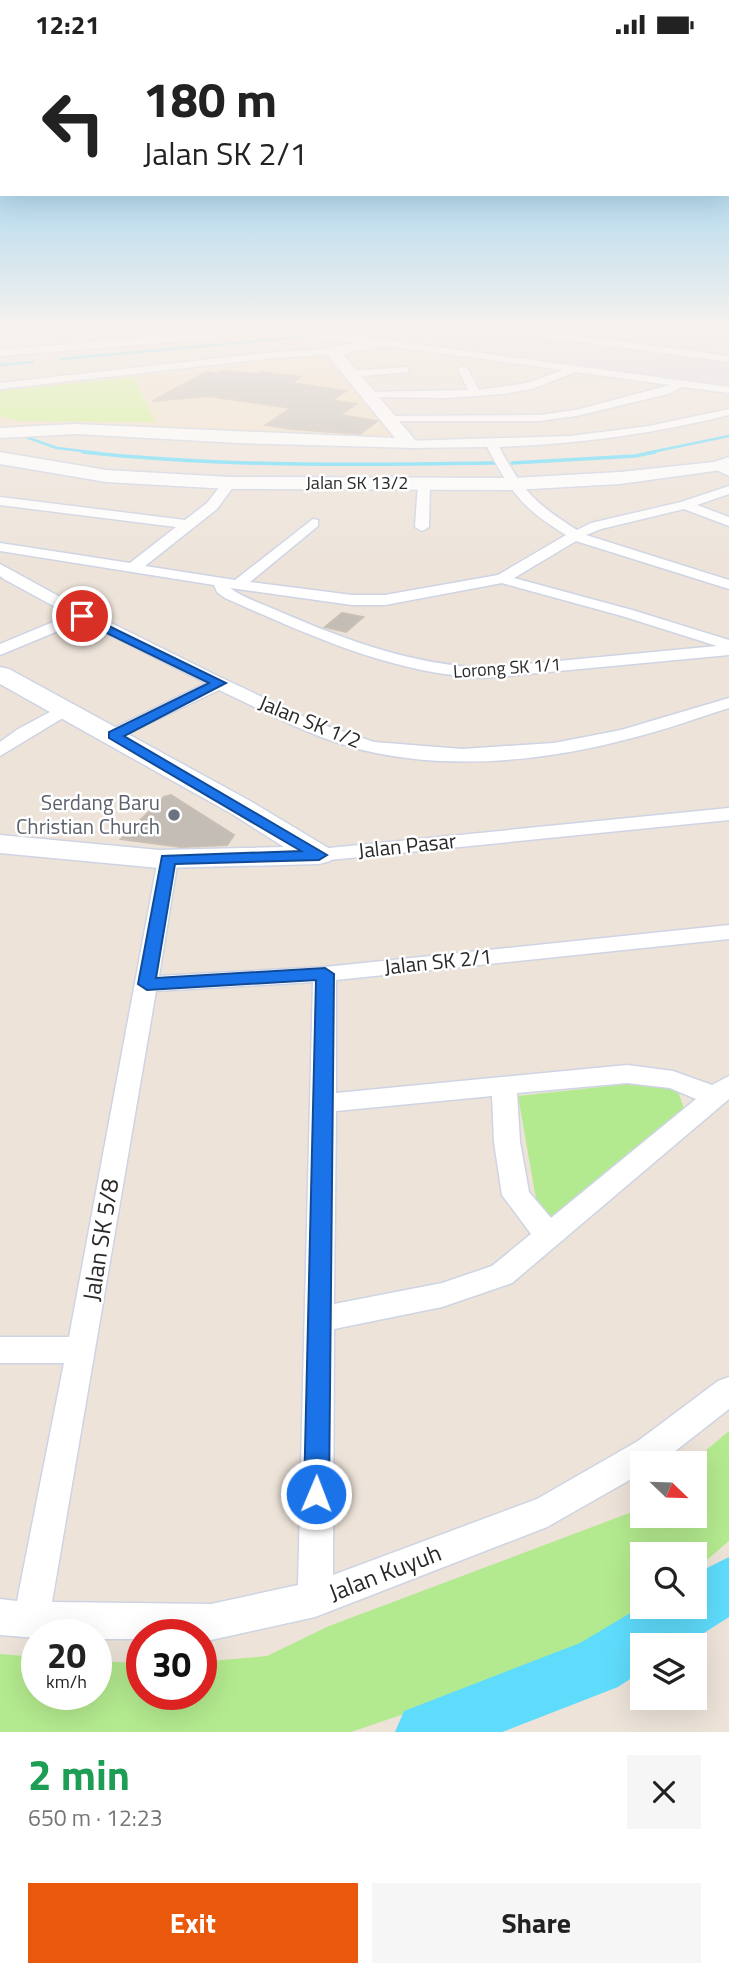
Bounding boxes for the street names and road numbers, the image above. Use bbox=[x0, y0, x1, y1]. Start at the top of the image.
street label: Jalan SK 13/2 bbox=[306, 469, 408, 496]
street label: Lorong SK 1/1 bbox=[452, 650, 562, 685]
street label: Jalan SK 1/2 bbox=[254, 686, 366, 756]
street label: Jalan Pasar bbox=[356, 824, 457, 866]
street label: Jalan SK 2/1 bbox=[383, 939, 493, 983]
street label: Jalan SK 5/8 bbox=[73, 1176, 127, 1304]
street label: Jalan Kuyuh bbox=[323, 1534, 446, 1610]

